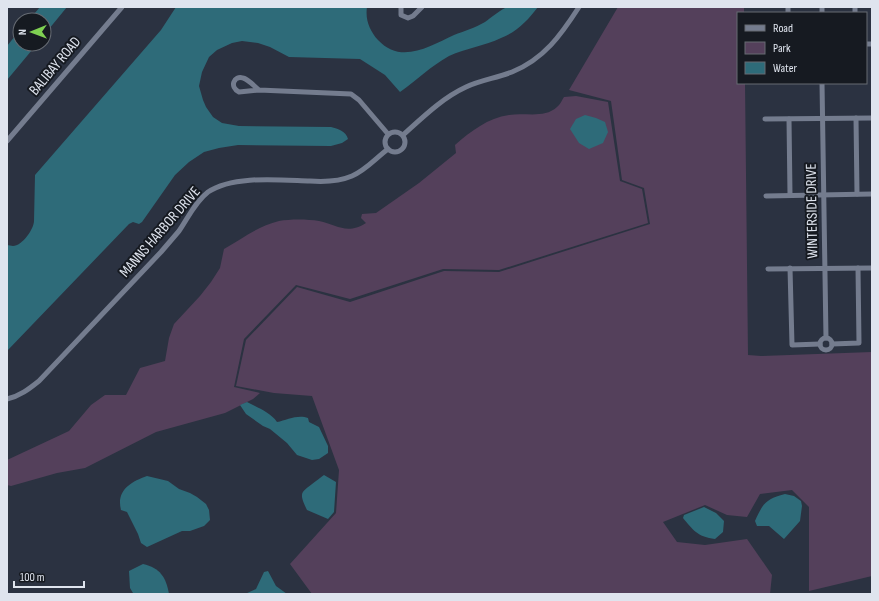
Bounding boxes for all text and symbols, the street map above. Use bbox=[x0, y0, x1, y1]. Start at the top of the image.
north arrow bbox=[12, 12, 52, 52]
legend bbox=[737, 12, 867, 84]
text: Road bbox=[773, 21, 793, 36]
text: N bbox=[16, 29, 29, 35]
street label: BALIBAY ROAD bbox=[25, 33, 85, 99]
text: Park bbox=[773, 41, 791, 56]
text: Water bbox=[773, 61, 797, 76]
street label: WINTERSIDE DRIVE bbox=[802, 163, 822, 259]
street label: MANNS HARBOR DRIVE bbox=[115, 183, 205, 281]
scale bar bbox=[14, 563, 84, 589]
text: 100 m bbox=[20, 570, 45, 585]

